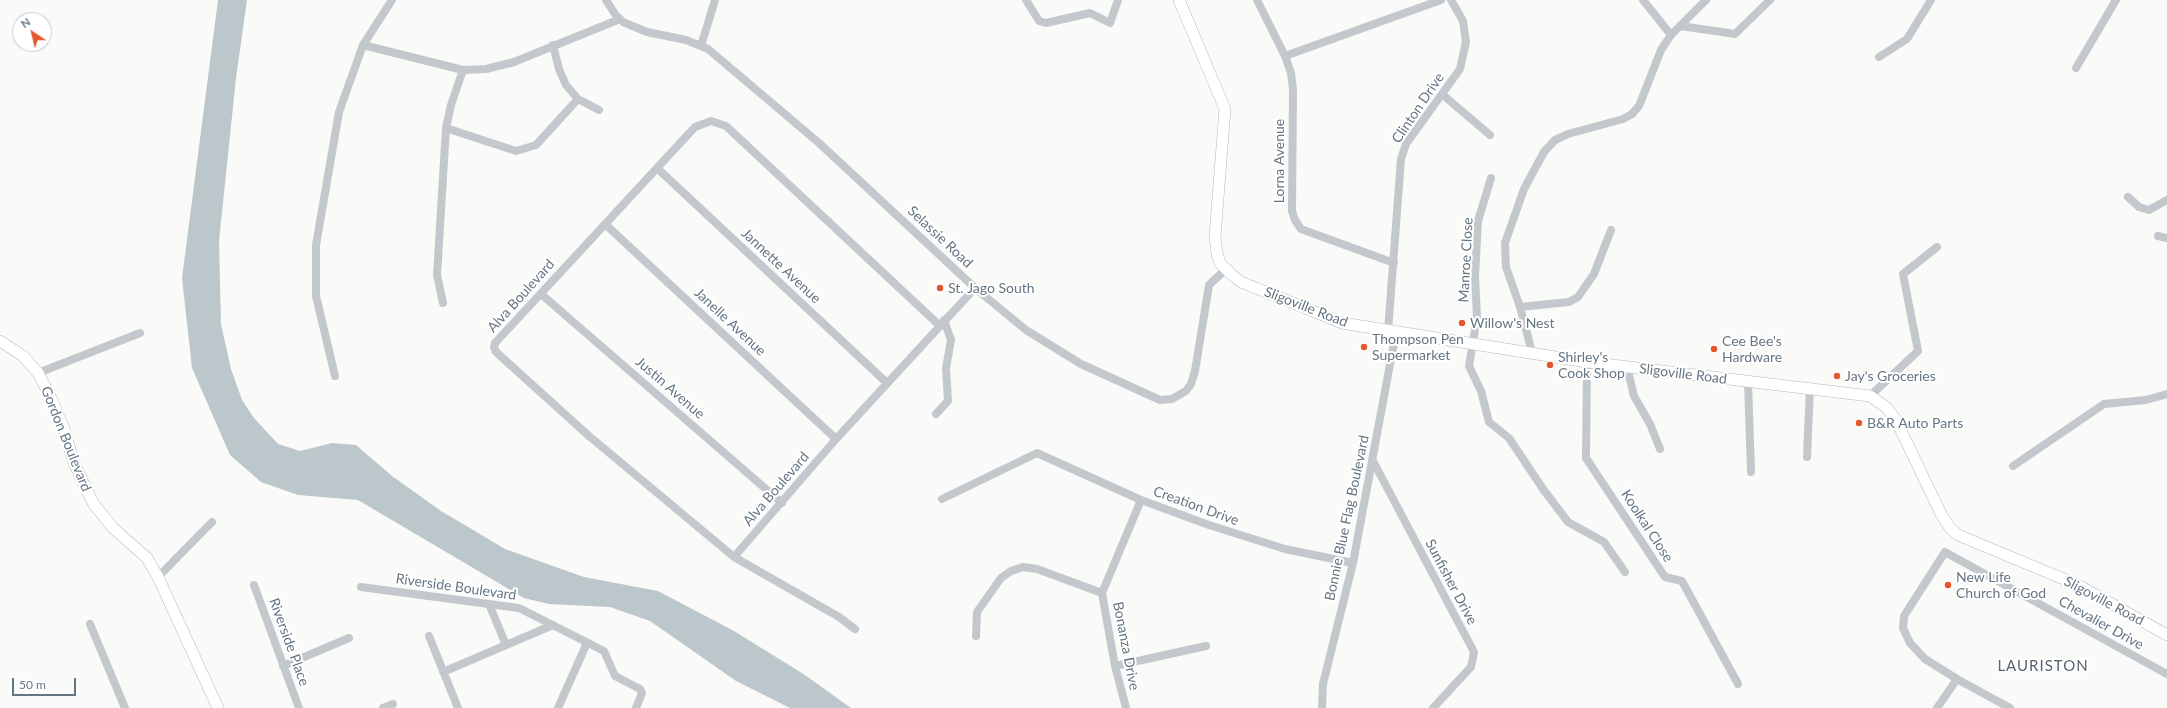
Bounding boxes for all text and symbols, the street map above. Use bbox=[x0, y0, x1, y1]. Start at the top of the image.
north arrow bbox=[12, 12, 52, 52]
text: N bbox=[18, 15, 33, 30]
street label: Clinton Drive bbox=[1388, 70, 1448, 146]
street label: Lorna Avenue bbox=[1271, 119, 1287, 203]
street label: Selassie Road bbox=[904, 203, 976, 271]
street label: Manroe Close bbox=[1455, 217, 1477, 303]
street label: Jannette Avenue bbox=[738, 225, 824, 307]
street label: Alva Boulevard bbox=[484, 256, 558, 336]
place label: St. Jago South bbox=[948, 280, 1035, 296]
marker: St. Jago South bbox=[935, 283, 945, 293]
street label: Sligoville Road bbox=[1262, 283, 1350, 331]
street label: Janelle Avenue bbox=[691, 285, 769, 359]
place label: Willow's Nest bbox=[1470, 315, 1555, 331]
marker: Willow's Nest bbox=[1457, 318, 1467, 328]
place label: Thompson Pen Supermarket bbox=[1372, 331, 1464, 364]
place label: Cee Bee's Hardware bbox=[1722, 333, 1782, 366]
marker: Thompson Pen Supermarket bbox=[1359, 342, 1369, 352]
marker: Cee Bee's Hardware bbox=[1709, 344, 1719, 354]
place label: Shirley's Cook Shop bbox=[1558, 349, 1625, 382]
street label: Justin Avenue bbox=[632, 353, 708, 423]
marker: Shirley's Cook Shop bbox=[1545, 360, 1555, 370]
street label: Sligoville Road bbox=[1638, 360, 1728, 388]
place label: Jay's Groceries bbox=[1845, 368, 1936, 384]
marker: Jay's Groceries bbox=[1832, 371, 1842, 381]
street label: Gordon Boulevard bbox=[37, 384, 95, 494]
place label: B&R Auto Parts bbox=[1867, 415, 1963, 431]
marker: B&R Auto Parts bbox=[1854, 418, 1864, 428]
street label: Bonnie Blue Flag Boulevard bbox=[1321, 434, 1373, 602]
street label: Alva Boulevard bbox=[739, 449, 813, 529]
street label: Creation Drive bbox=[1151, 483, 1241, 529]
street label: Koolkal Close bbox=[1617, 487, 1677, 565]
street label: Sunfisher Drive bbox=[1421, 536, 1481, 628]
place label: New Life Church of God bbox=[1956, 569, 2046, 602]
street label: Riverside Boulevard bbox=[395, 570, 517, 604]
street label: Sligoville Road bbox=[2061, 573, 2147, 629]
marker: New Life Church of God bbox=[1943, 580, 1953, 590]
street label: Chevalier Drive bbox=[2056, 593, 2146, 653]
street label: Riverside Place bbox=[265, 596, 313, 688]
street label: Bonanza Drive bbox=[1109, 600, 1143, 692]
district label: LAURISTON bbox=[1997, 657, 2089, 675]
scale bar bbox=[14, 670, 78, 696]
text: 50 m bbox=[19, 677, 46, 692]

